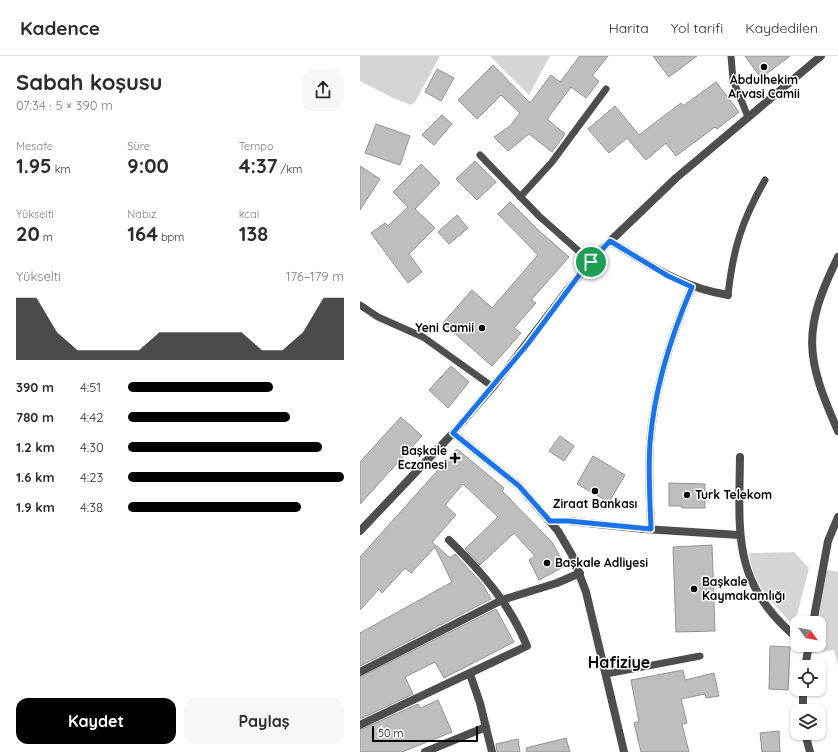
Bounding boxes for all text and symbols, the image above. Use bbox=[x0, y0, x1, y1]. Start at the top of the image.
text: Kadence bbox=[20, 16, 100, 40]
text: Harita bbox=[609, 19, 649, 37]
text: Yol tarifi bbox=[671, 19, 723, 37]
text: Kaydedilen bbox=[745, 19, 818, 37]
marker: Abdulhekim Arvasi Camii bbox=[759, 62, 769, 72]
text: Sabah koşusu bbox=[16, 68, 162, 96]
button: share bbox=[302, 69, 344, 111]
place label: Abdulhekim Arvasi Camii bbox=[728, 72, 800, 101]
text: 07:34 · 5 × 390 m bbox=[16, 97, 113, 113]
text: Mesafe bbox=[16, 139, 53, 153]
text: Süre bbox=[127, 139, 150, 153]
text: Tempo bbox=[239, 139, 274, 153]
text: 1.95 bbox=[16, 153, 52, 178]
text: 9:00 bbox=[127, 153, 169, 178]
text: 4:37 bbox=[239, 153, 278, 178]
text: km bbox=[52, 162, 71, 176]
text: /km bbox=[278, 162, 302, 176]
text: Yükselti bbox=[16, 207, 54, 221]
text: Nabız bbox=[127, 207, 156, 221]
text: kcal bbox=[239, 207, 259, 221]
text: 20 bbox=[16, 221, 40, 246]
text: 164 bbox=[127, 221, 158, 246]
text: 138 bbox=[239, 221, 268, 246]
text: m bbox=[40, 230, 53, 244]
text: bpm bbox=[158, 230, 184, 244]
pin bbox=[574, 245, 608, 279]
icon: arrive bbox=[580, 251, 602, 273]
text: Yükselti bbox=[16, 268, 61, 284]
text: 176–179 m bbox=[286, 268, 344, 284]
place label: Yeni Camii bbox=[415, 320, 474, 335]
marker: Yeni Camii bbox=[477, 323, 487, 333]
text: 390 m bbox=[16, 379, 54, 395]
text: 4:51 bbox=[80, 379, 101, 395]
text: 780 m bbox=[16, 409, 54, 425]
text: 4:42 bbox=[80, 409, 103, 425]
text: 1.2 km bbox=[16, 439, 55, 455]
text: 4:30 bbox=[80, 439, 104, 455]
place label: Başkale Eczanesi bbox=[398, 443, 447, 472]
marker: Başkale Eczanesi bbox=[450, 453, 460, 463]
text: 1.6 km bbox=[16, 469, 55, 485]
text: 4:23 bbox=[80, 469, 103, 485]
marker: Ziraat Bankası bbox=[590, 486, 600, 496]
place label: Turk Telekom bbox=[695, 487, 772, 502]
marker: Turk Telekom bbox=[682, 490, 692, 500]
place label: Ziraat Bankası bbox=[553, 496, 637, 511]
text: 1.9 km bbox=[16, 499, 55, 515]
text: 4:38 bbox=[80, 499, 103, 515]
place label: Başkale Adliyesi bbox=[555, 555, 648, 570]
marker: Başkale Adliyesi bbox=[542, 558, 552, 568]
place label: Başkale Kaymakamlığı bbox=[702, 574, 785, 603]
marker: Başkale Kaymakamlığı bbox=[689, 584, 699, 594]
north arrow bbox=[790, 616, 826, 652]
map controls bbox=[790, 616, 826, 740]
district label: Hafiziye bbox=[588, 652, 650, 672]
button: locate bbox=[790, 660, 826, 696]
button: Kaydet bbox=[16, 698, 176, 744]
button: Paylaş bbox=[184, 698, 344, 744]
button: layers bbox=[790, 704, 826, 740]
scale bar bbox=[372, 724, 478, 743]
text: 50 m bbox=[378, 726, 404, 740]

